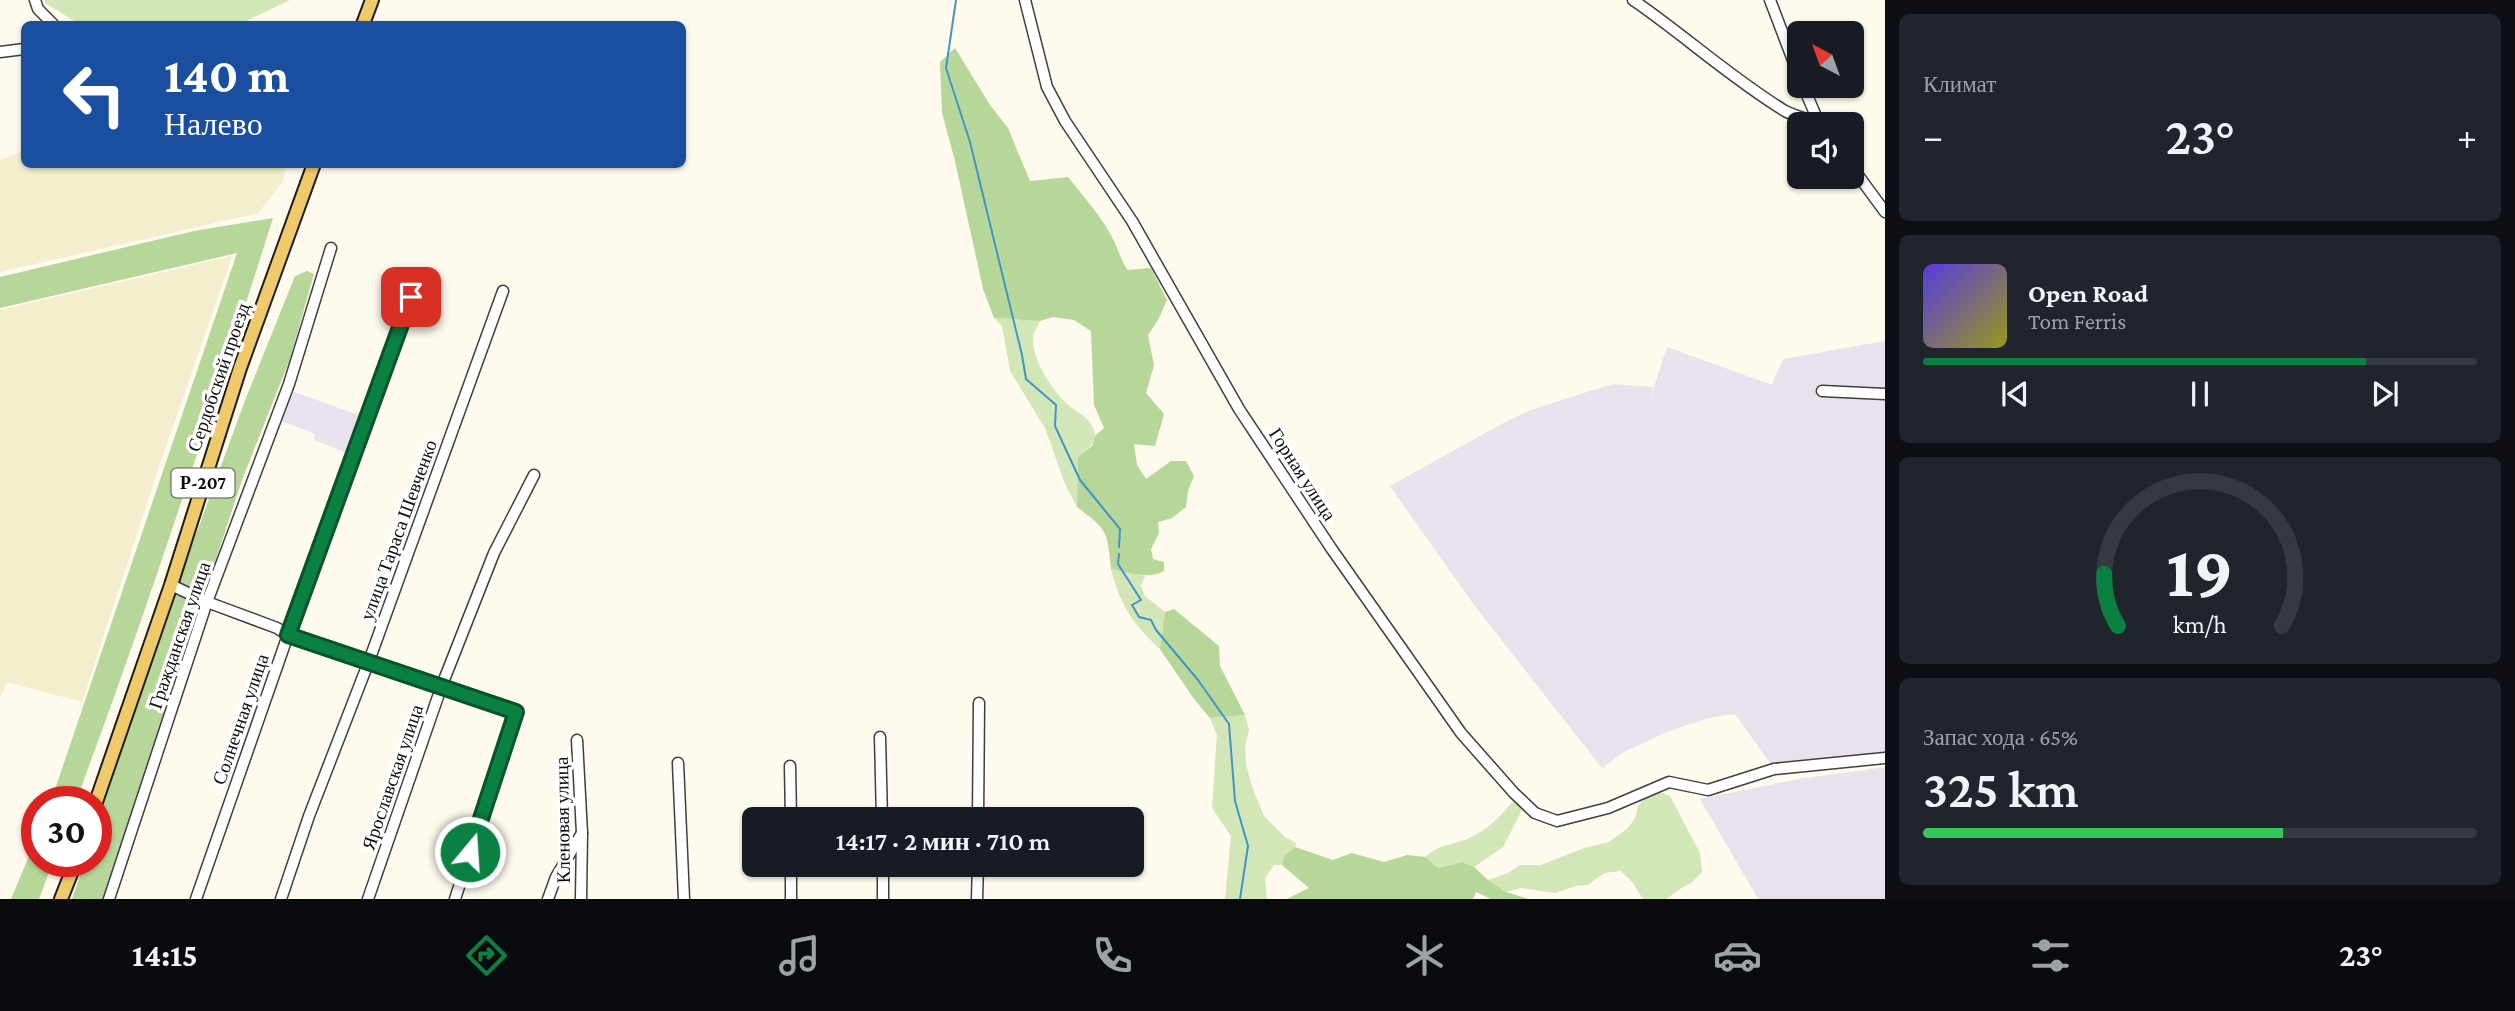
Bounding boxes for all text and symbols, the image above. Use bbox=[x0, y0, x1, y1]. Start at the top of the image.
north arrow bbox=[1787, 21, 1864, 98]
map controls bbox=[1787, 21, 1864, 189]
text: 140 m bbox=[164, 48, 289, 103]
icon: left bbox=[49, 49, 140, 140]
text: Климат bbox=[1923, 71, 1996, 97]
text: Налево bbox=[164, 106, 263, 142]
text: 23° bbox=[2165, 107, 2235, 165]
button: sound bbox=[1787, 112, 1864, 189]
text: − bbox=[1923, 115, 1943, 157]
text: + bbox=[2457, 115, 2477, 157]
pin bbox=[381, 267, 441, 327]
icon: arrive bbox=[392, 278, 430, 316]
text: Open Road bbox=[2028, 279, 2148, 308]
street label: Сердобский проезд bbox=[183, 300, 254, 454]
text: Tom Ferris bbox=[2028, 308, 2126, 334]
icon: previous bbox=[1996, 375, 2034, 413]
icon: pause bbox=[2181, 375, 2219, 413]
icon: next bbox=[2366, 375, 2404, 413]
street label: Горная улица bbox=[1265, 424, 1341, 525]
street label: улица Тараса Шевченко bbox=[356, 437, 441, 623]
road number: Р-207 bbox=[172, 468, 234, 498]
text: 19 bbox=[2167, 532, 2233, 613]
street label: Гражданская улица bbox=[144, 558, 215, 711]
text: km/h bbox=[2173, 611, 2227, 638]
street label: Солнечная улица bbox=[208, 650, 273, 787]
street label: Ярославская улица bbox=[358, 701, 427, 853]
text: Запас хода · 65% bbox=[1923, 724, 2078, 750]
street label: Кленовая улица bbox=[551, 756, 574, 883]
text: 325 km bbox=[1923, 760, 2079, 818]
speed limit sign: 30 bbox=[21, 786, 112, 877]
position arrow bbox=[433, 815, 507, 889]
text: 14:17 · 2 мин · 710 m bbox=[836, 827, 1050, 856]
icon: directions bbox=[462, 931, 511, 980]
icon: music bbox=[775, 931, 824, 980]
icon: phone bbox=[1088, 931, 1137, 980]
icon: climate bbox=[1400, 931, 1449, 980]
icon: car bbox=[1713, 931, 1762, 980]
icon: filters bbox=[2026, 931, 2075, 980]
text: 14:15 bbox=[132, 937, 198, 973]
text: 23° bbox=[2339, 937, 2383, 973]

